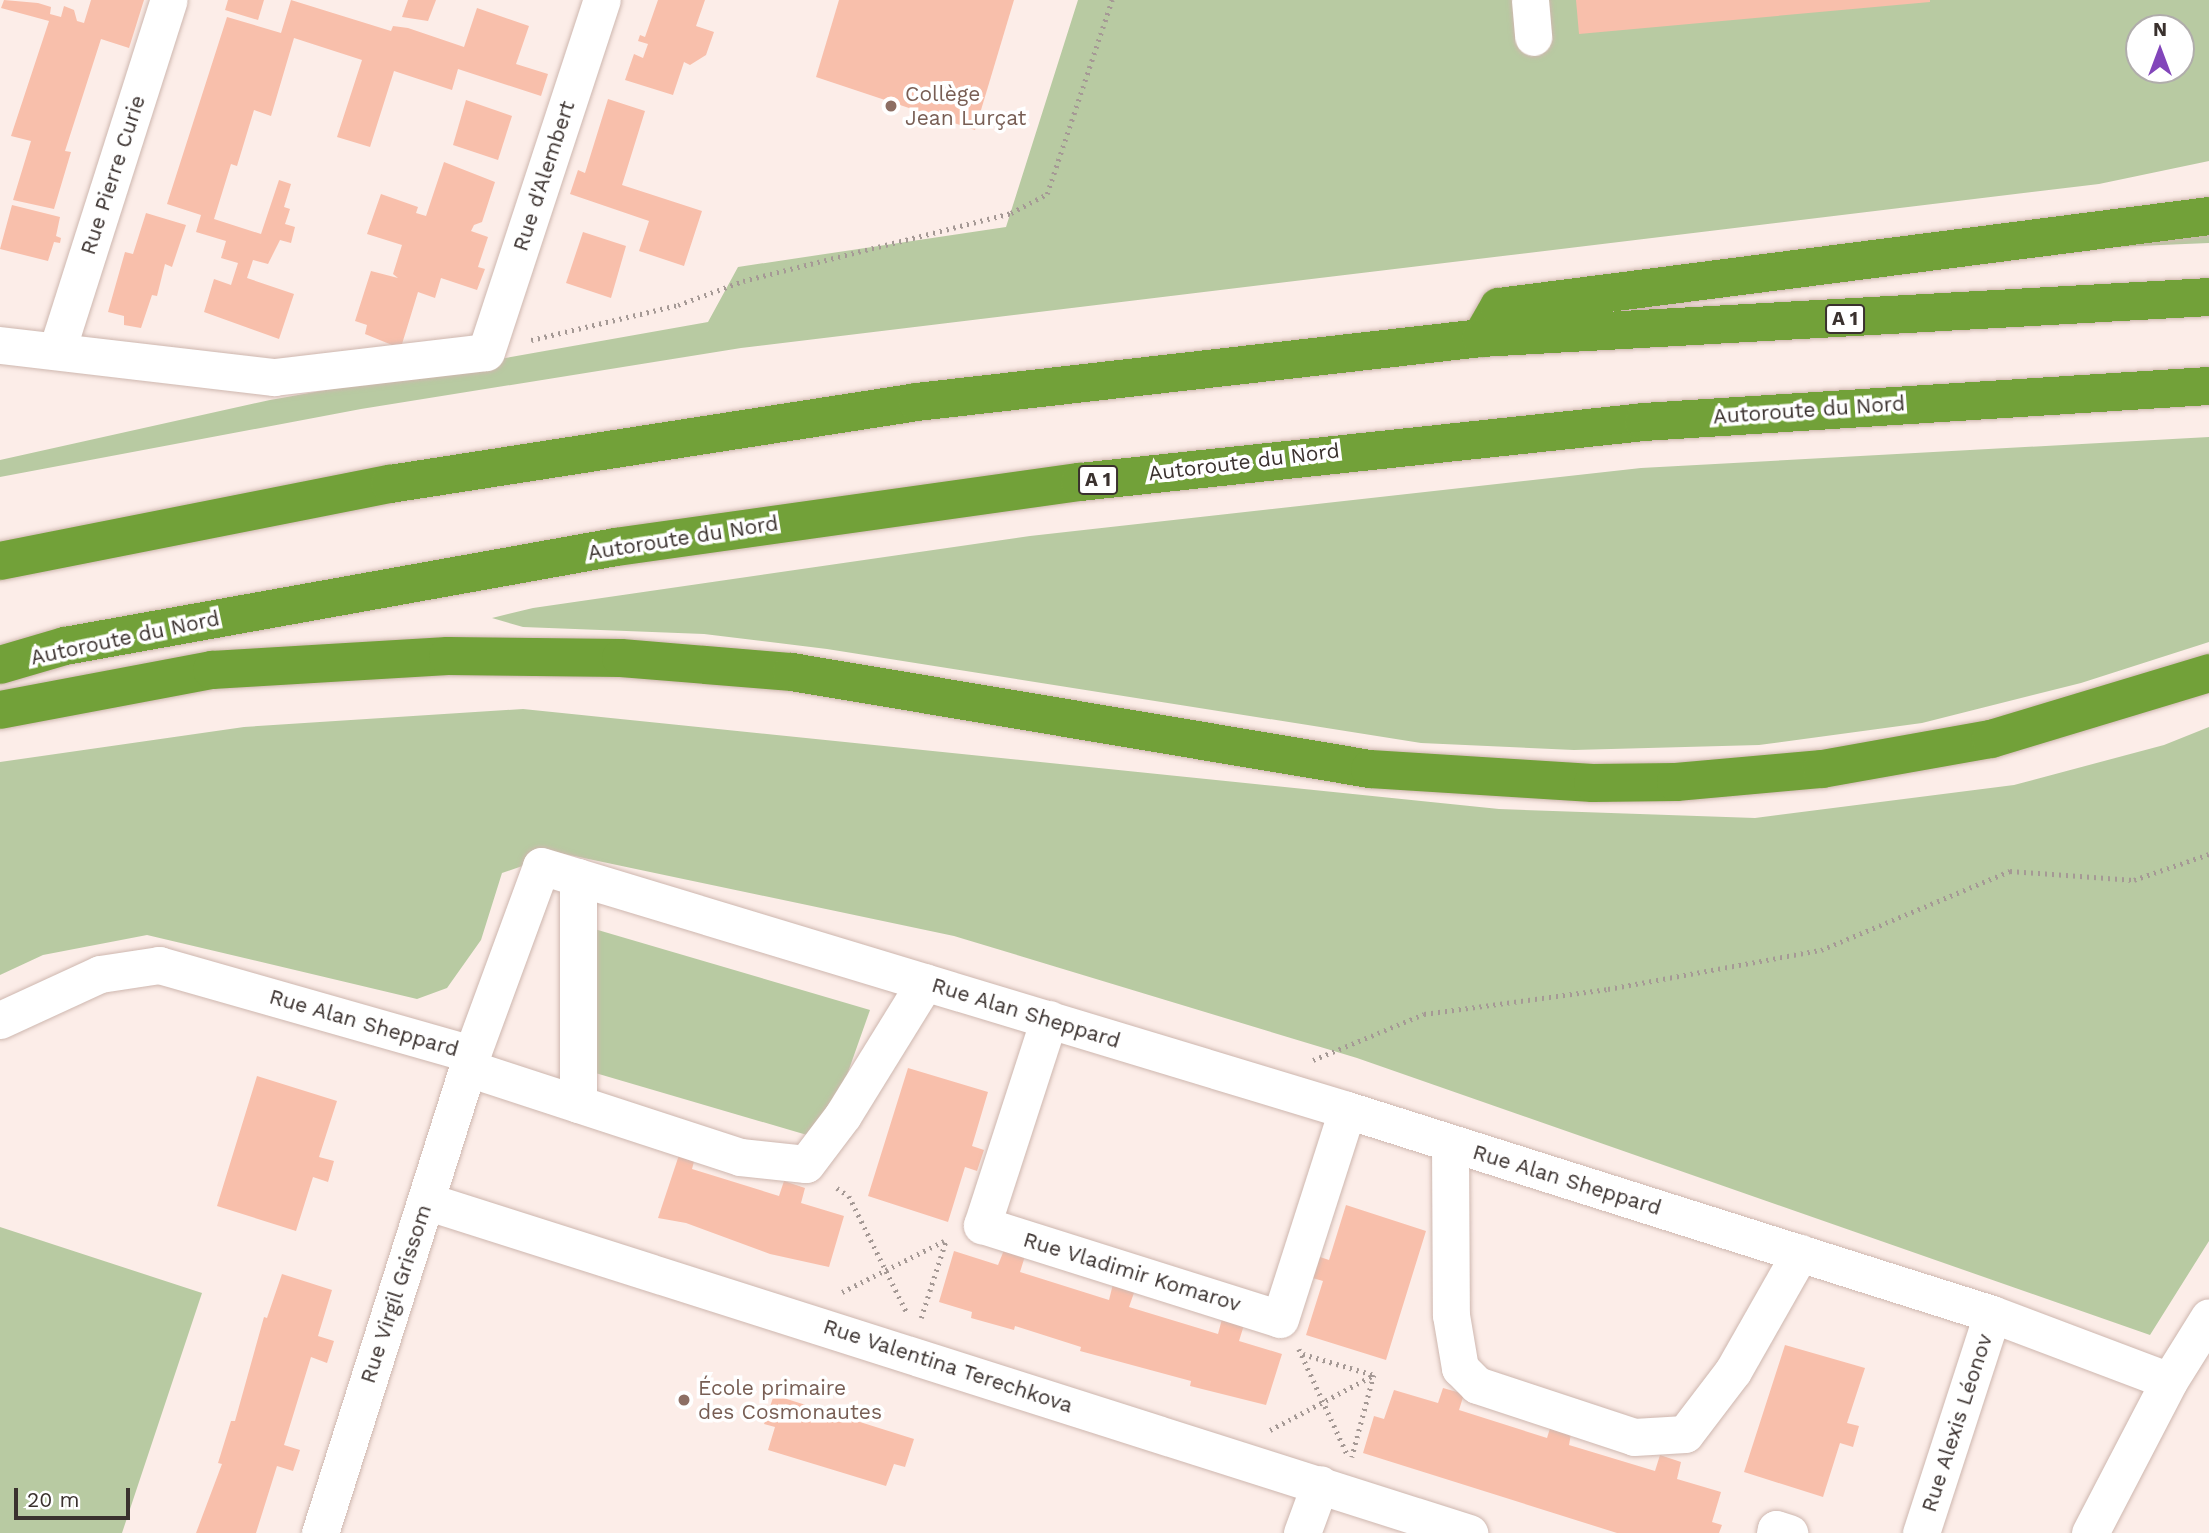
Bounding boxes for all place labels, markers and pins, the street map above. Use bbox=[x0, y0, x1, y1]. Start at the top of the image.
place label: Collège Jean Lurçat bbox=[905, 81, 1026, 131]
marker: Collège Jean Lurçat bbox=[883, 98, 899, 114]
place label: École primaire des Cosmonautes bbox=[698, 1375, 882, 1425]
marker: École primaire des Cosmonautes bbox=[676, 1392, 692, 1408]

